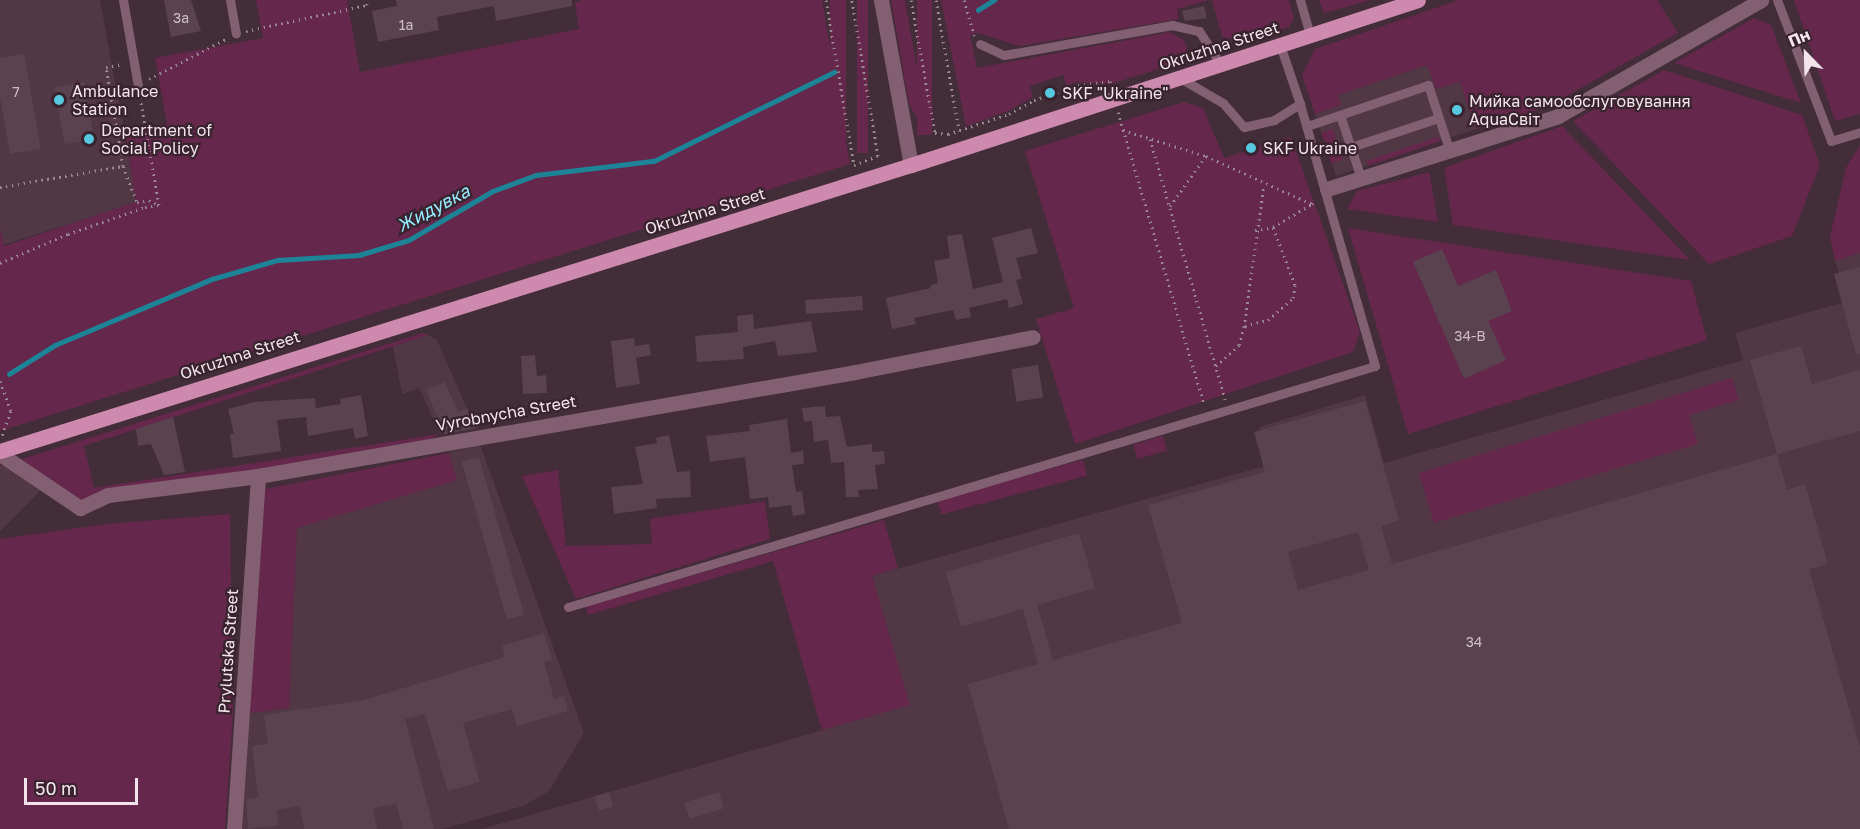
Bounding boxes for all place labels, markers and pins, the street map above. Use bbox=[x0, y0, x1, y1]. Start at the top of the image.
place label: Ambulance Station bbox=[72, 81, 158, 119]
place label: SKF "Ukraine" bbox=[1062, 83, 1168, 103]
marker: SKF "Ukraine" bbox=[1043, 86, 1057, 100]
marker: Ambulance Station bbox=[50, 91, 68, 109]
place label: Мийка самообслуговування AquaСвіт bbox=[1469, 91, 1691, 129]
marker: Мийка самообслуговування AquaСвіт bbox=[1450, 103, 1464, 117]
place label: Department of Social Policy bbox=[101, 120, 212, 158]
marker: Department of Social Policy bbox=[82, 132, 96, 146]
place label: SKF Ukraine bbox=[1263, 138, 1357, 158]
marker: SKF Ukraine bbox=[1244, 141, 1258, 155]

